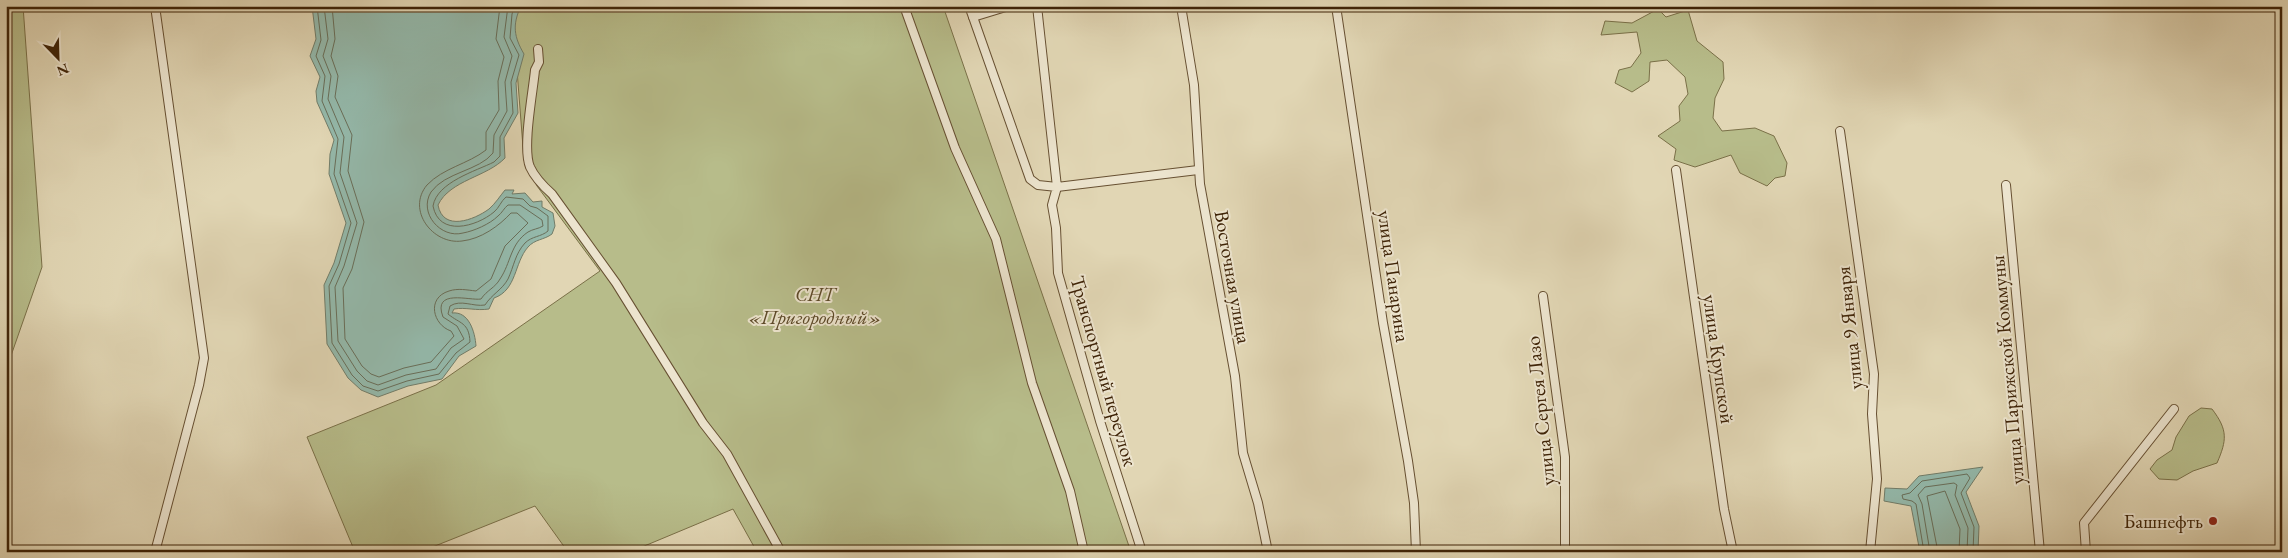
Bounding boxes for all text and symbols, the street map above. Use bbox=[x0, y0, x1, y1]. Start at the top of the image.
north arrow bbox=[32, 32, 82, 82]
text: N bbox=[54, 59, 72, 81]
street label: Восточная улица bbox=[1208, 208, 1258, 346]
street label: улица Панарина bbox=[1372, 208, 1416, 344]
street label: улица Парижской Коммуны bbox=[1984, 254, 2030, 486]
street label: улица 9 Января bbox=[1830, 265, 1868, 391]
street label: Транспортный переулок bbox=[1064, 273, 1144, 470]
park label: СНТ «Пригородный» bbox=[749, 281, 881, 330]
street label: улица Крупской bbox=[1697, 293, 1741, 426]
street label: улица Сергея Лазо bbox=[1519, 335, 1561, 487]
place label: Башнефть bbox=[2123, 508, 2203, 534]
marker: Башнефть bbox=[2207, 515, 2219, 527]

